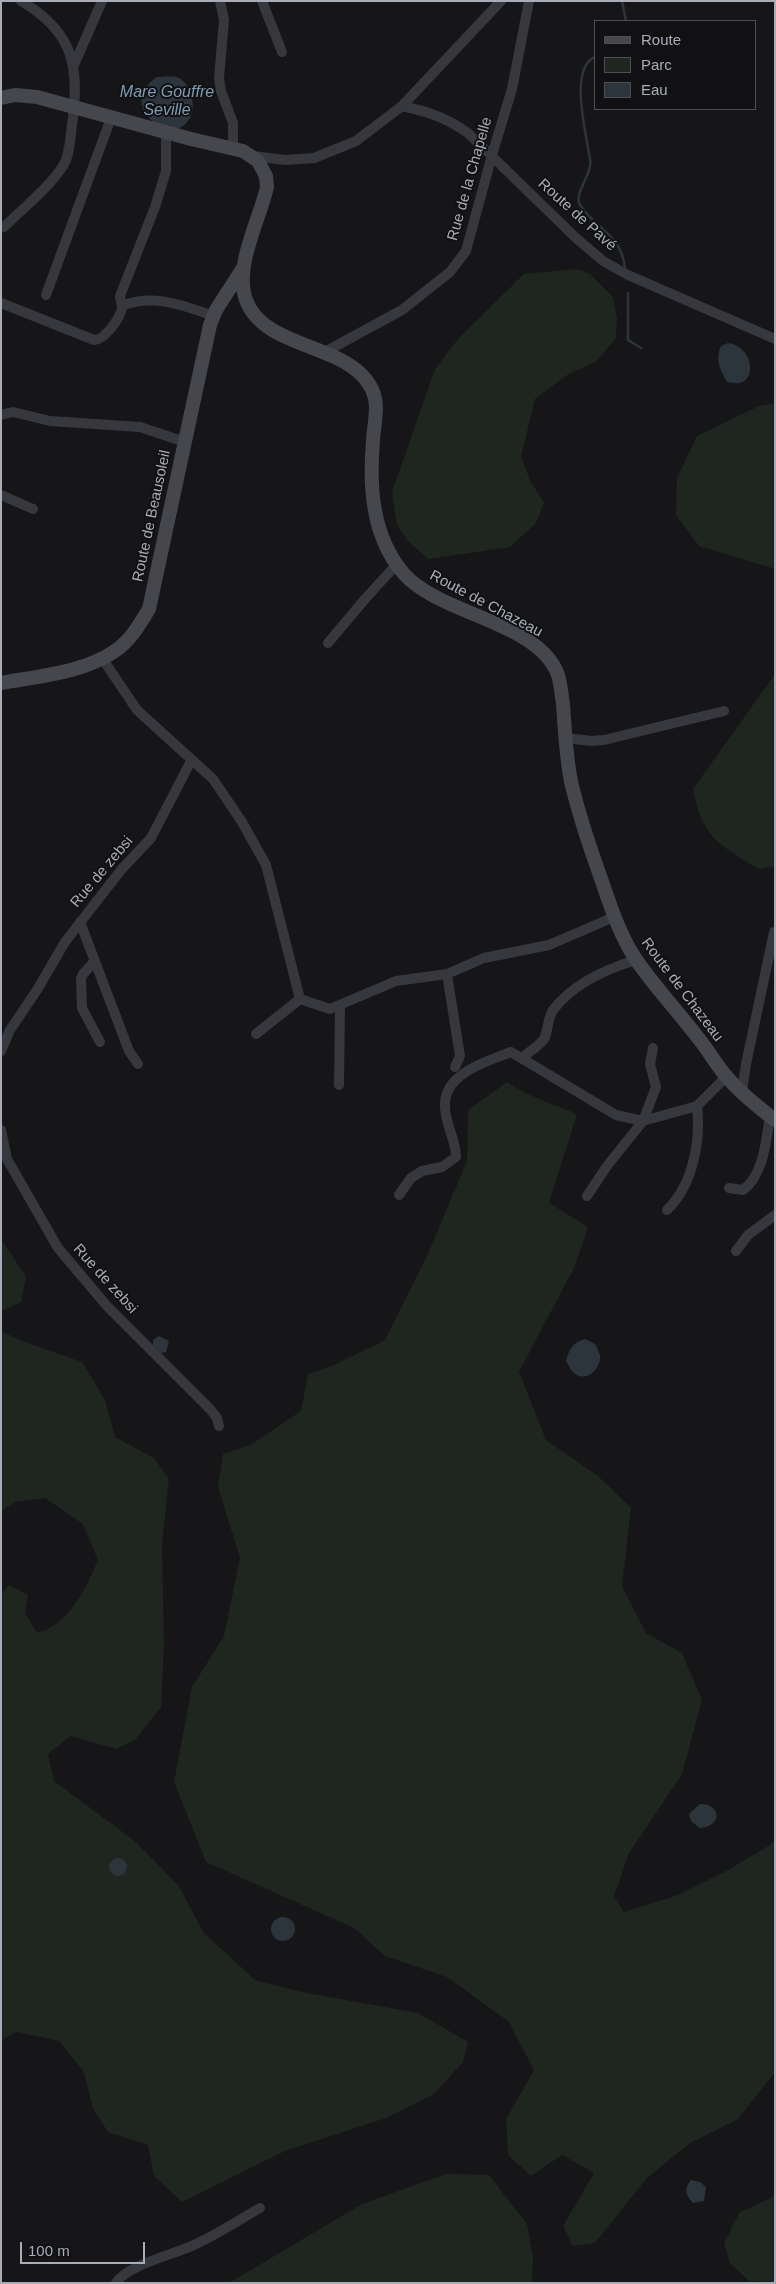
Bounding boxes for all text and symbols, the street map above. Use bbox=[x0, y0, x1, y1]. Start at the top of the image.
legend bbox=[594, 20, 756, 110]
text: Route bbox=[641, 31, 681, 48]
text: Parc bbox=[641, 56, 672, 73]
text: Eau bbox=[641, 81, 668, 98]
water label: Mare Gouffre Seville bbox=[120, 83, 214, 121]
street label: Rue de la Chapelle bbox=[444, 115, 496, 243]
street label: Route de Pavé bbox=[534, 175, 620, 255]
street label: Route de Beausoleil bbox=[129, 448, 175, 584]
street label: Route de Chazeau bbox=[427, 567, 545, 641]
street label: Rue de zebsi bbox=[67, 833, 137, 911]
street label: Route de Chazeau bbox=[637, 935, 727, 1045]
street label: Rue de zebsi bbox=[69, 1240, 141, 1318]
scale bar bbox=[22, 2232, 148, 2264]
text: 100 m bbox=[28, 2242, 70, 2259]

